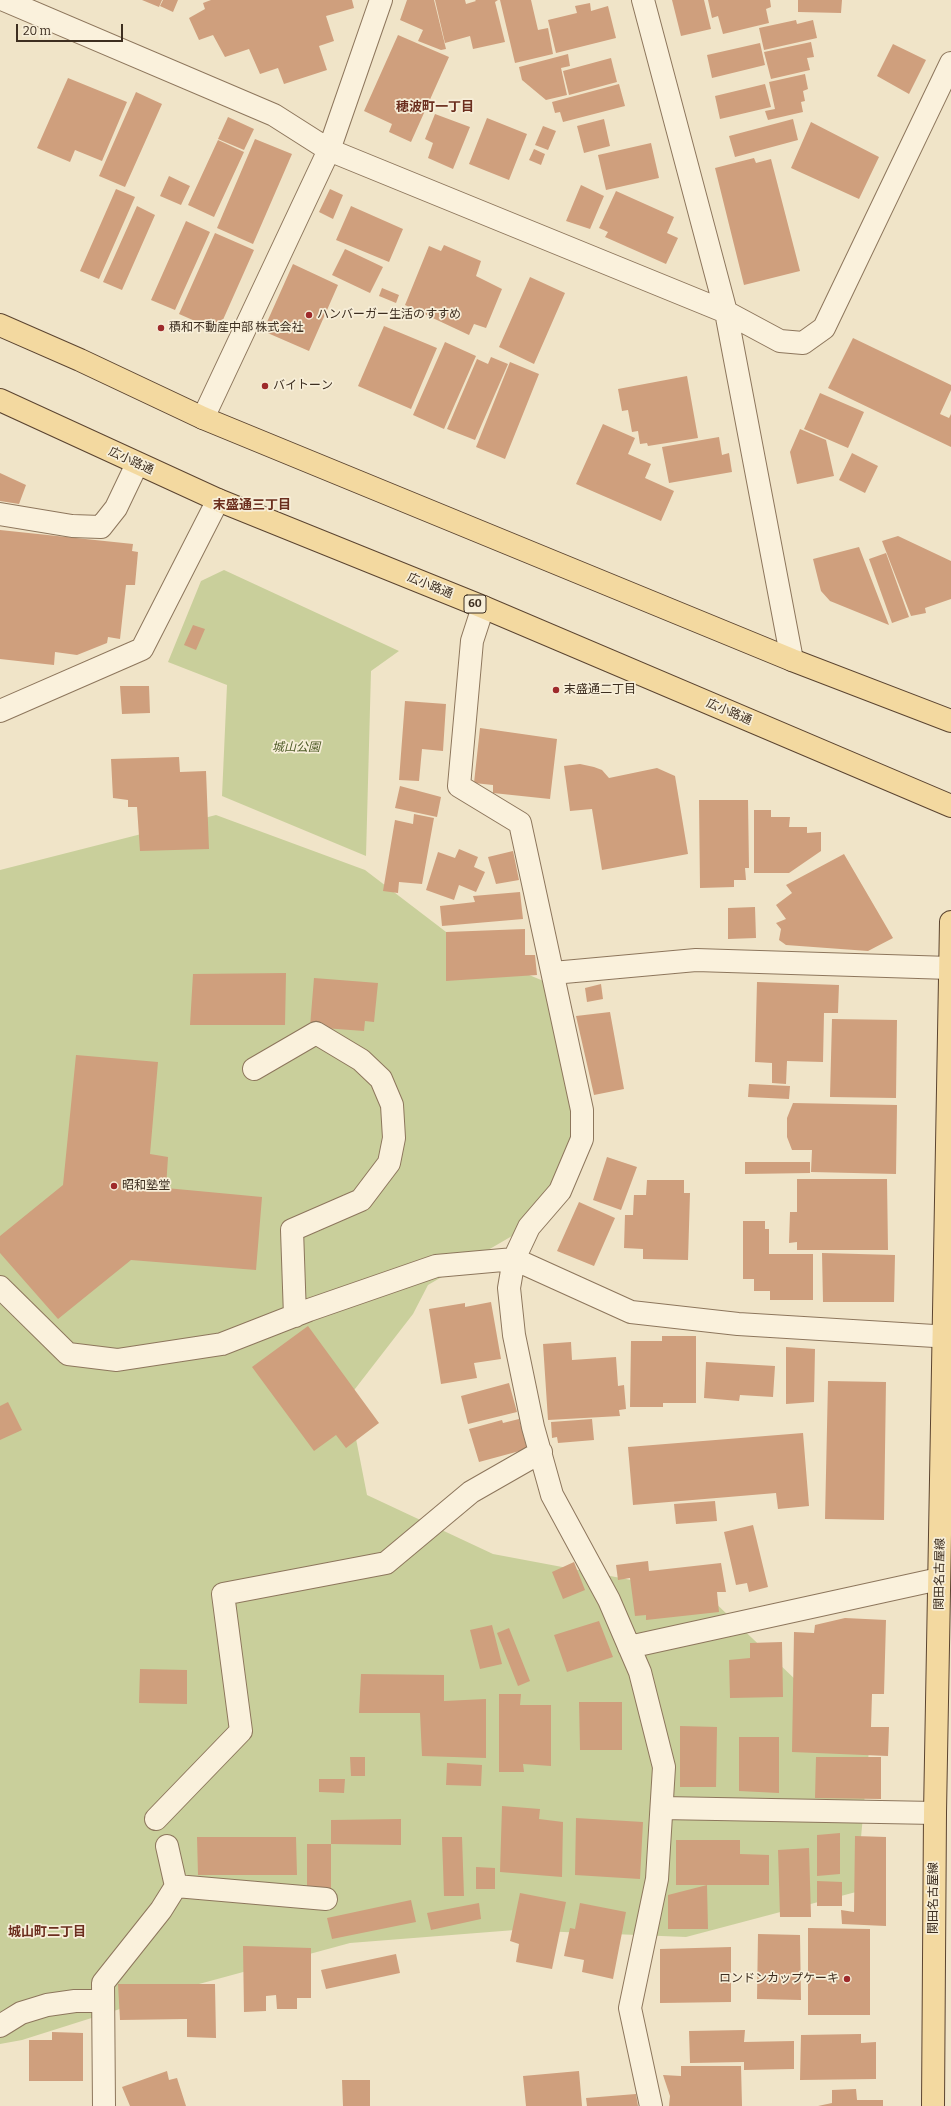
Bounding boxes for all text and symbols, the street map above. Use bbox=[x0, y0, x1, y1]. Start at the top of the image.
scale bar bbox=[18, 16, 125, 42]
text: 20 m bbox=[23, 24, 51, 38]
district label: 穂波町一丁目 bbox=[396, 99, 474, 115]
place label: ハンバーガー生活のすすめ bbox=[317, 308, 461, 322]
marker: ハンバーガー生活のすすめ bbox=[304, 310, 314, 320]
place label: 積和不動産中部 株式会社 bbox=[169, 321, 303, 335]
marker: 積和不動産中部 株式会社 bbox=[156, 323, 166, 333]
place label: バイトーン bbox=[273, 379, 333, 393]
marker: バイトーン bbox=[260, 381, 270, 391]
street label: 広小路通 bbox=[106, 444, 156, 478]
district label: 末盛通三丁目 bbox=[213, 497, 291, 513]
street label: 広小路通 bbox=[405, 570, 455, 602]
road number: 60 bbox=[464, 595, 486, 613]
place label: 末盛通二丁目 bbox=[564, 683, 636, 697]
marker: 末盛通二丁目 bbox=[551, 685, 561, 695]
street label: 広小路通 bbox=[704, 696, 754, 728]
park label: 城山公園 bbox=[272, 741, 320, 755]
place label: 昭和塾堂 bbox=[122, 1179, 170, 1193]
marker: 昭和塾堂 bbox=[109, 1181, 119, 1191]
street label: 関田名古屋線 bbox=[932, 1538, 948, 1610]
street label: 関田名古屋線 bbox=[927, 1862, 941, 1934]
district label: 城山町二丁目 bbox=[8, 1924, 86, 1940]
place label: ロンドンカップケーキ bbox=[719, 1972, 839, 1986]
marker: ロンドンカップケーキ bbox=[842, 1974, 852, 1984]

